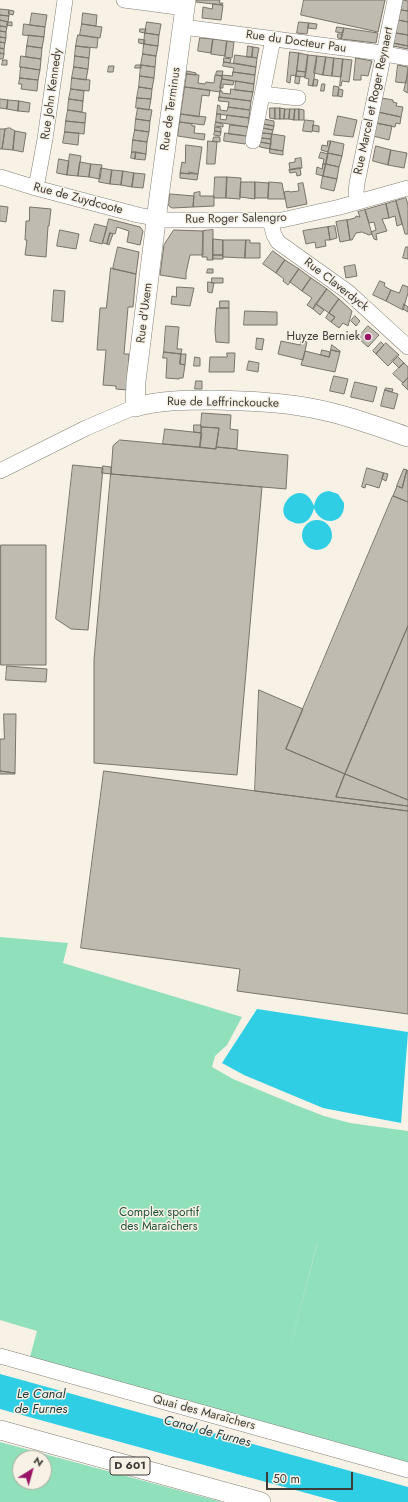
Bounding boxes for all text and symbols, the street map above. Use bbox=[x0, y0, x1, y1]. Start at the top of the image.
street label: Rue Marcel et Roger Reynaert bbox=[351, 26, 397, 176]
street label: Rue du Docteur Pau bbox=[245, 28, 347, 56]
street label: Rue John Kennedy bbox=[38, 47, 66, 141]
street label: Rue de Terminus bbox=[158, 66, 184, 152]
street label: Rue de Zuydcoote bbox=[32, 180, 124, 218]
street label: Rue Roger Salengro bbox=[185, 211, 287, 227]
street label: Rue Claverdyck bbox=[301, 255, 371, 315]
street label: Rue d'Uxem bbox=[134, 282, 156, 344]
place label: Huyze Berniek bbox=[286, 330, 360, 344]
marker: Huyze Berniek bbox=[363, 332, 373, 342]
street label: Rue de Leffrinckoucke bbox=[167, 395, 279, 411]
park label: Complex sportif des Maraîchers bbox=[119, 1206, 199, 1234]
water label: Le Canal de Furnes bbox=[15, 1387, 67, 1418]
street label: Quai des Maraîchers bbox=[151, 1392, 257, 1434]
water label: Canal de Furnes bbox=[162, 1413, 252, 1451]
north arrow bbox=[12, 1450, 52, 1490]
text: N bbox=[30, 1452, 47, 1470]
road number: D 601 bbox=[110, 1457, 150, 1475]
scale bar bbox=[268, 1464, 355, 1490]
text: 50 m bbox=[273, 1470, 300, 1488]

